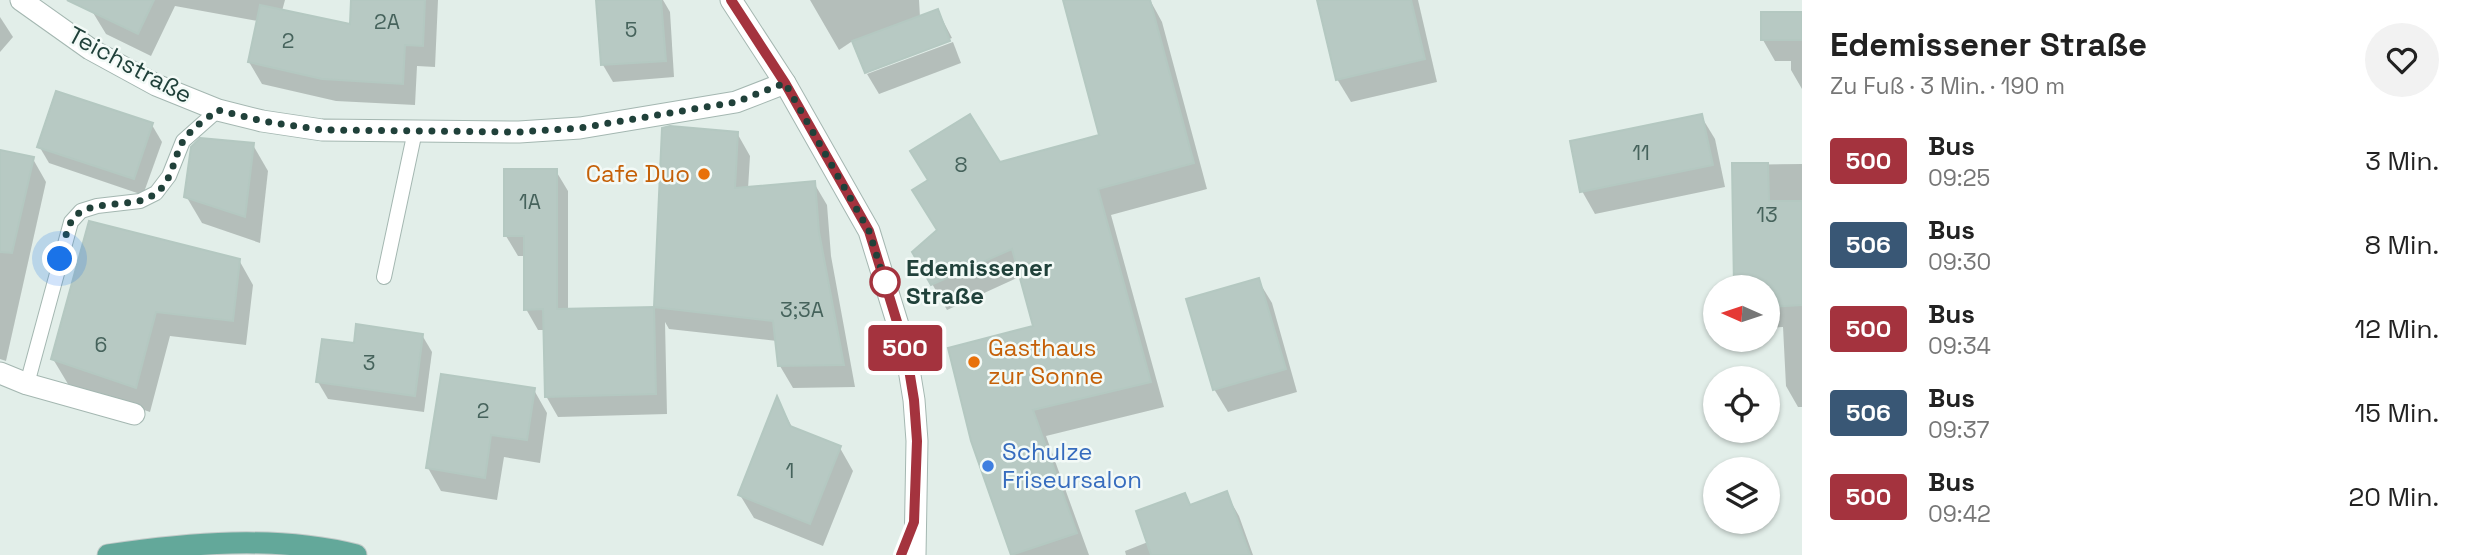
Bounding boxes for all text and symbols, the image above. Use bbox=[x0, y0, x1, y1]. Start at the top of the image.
house number: 2A bbox=[374, 8, 400, 35]
house number: 5 bbox=[625, 16, 637, 43]
street label: Teichstraße bbox=[63, 19, 198, 110]
button: heart bbox=[2365, 23, 2439, 97]
text: Edemissener Straße bbox=[1830, 24, 2147, 66]
house number: 2 bbox=[282, 27, 294, 54]
text: Zu Fuß · 3 Min. · 190 m bbox=[1830, 71, 2065, 101]
text: Bus bbox=[1928, 129, 1975, 163]
house number: 11 bbox=[1632, 139, 1650, 166]
text: 3 Min. bbox=[2365, 144, 2439, 178]
text: 500 bbox=[1846, 145, 1891, 176]
house number: 8 bbox=[954, 151, 968, 178]
place label: Cafe Duo bbox=[586, 158, 690, 189]
text: 09:25 bbox=[1928, 163, 1990, 193]
marker: Cafe Duo bbox=[696, 166, 712, 182]
house number: 1A bbox=[519, 188, 541, 215]
house number: 13 bbox=[1756, 201, 1778, 228]
text: Bus bbox=[1928, 213, 1975, 247]
text: 8 Min. bbox=[2365, 228, 2439, 262]
text: 506 bbox=[1846, 229, 1891, 260]
your location bbox=[42, 241, 77, 276]
text: 09:30 bbox=[1928, 247, 1991, 277]
place label: Edemissener Straße bbox=[906, 252, 1052, 311]
marker: Edemissener Straße bbox=[870, 267, 900, 297]
north arrow bbox=[1703, 275, 1780, 352]
map controls bbox=[1703, 275, 1780, 534]
house number: 3;3A bbox=[780, 296, 824, 323]
text: Bus bbox=[1928, 297, 1975, 331]
text: 12 Min. bbox=[2354, 312, 2439, 346]
text: 500 bbox=[1846, 313, 1891, 344]
line badge: 500 bbox=[865, 325, 945, 371]
house number: 6 bbox=[95, 331, 107, 358]
text: 09:34 bbox=[1928, 331, 1991, 361]
text: 500 bbox=[882, 332, 928, 363]
place label: Gasthaus zur Sonne bbox=[988, 332, 1104, 391]
house number: 3 bbox=[363, 349, 375, 376]
marker: Gasthaus zur Sonne bbox=[966, 354, 982, 370]
button: locate bbox=[1703, 366, 1780, 443]
text: Bus bbox=[1928, 381, 1975, 415]
text: 15 Min. bbox=[2354, 396, 2439, 430]
house number: 2 bbox=[477, 397, 489, 424]
text: 506 bbox=[1846, 397, 1891, 428]
text: 09:37 bbox=[1928, 415, 1990, 445]
place label: Schulze Friseursalon bbox=[1002, 436, 1142, 495]
house number: 1 bbox=[786, 457, 794, 484]
button: layers bbox=[1703, 457, 1780, 534]
marker: Schulze Friseursalon bbox=[980, 458, 996, 474]
text: Bus bbox=[1928, 465, 1975, 499]
text: 20 Min. bbox=[2349, 480, 2439, 514]
text: 500 bbox=[1846, 481, 1891, 512]
text: 09:42 bbox=[1928, 499, 1991, 529]

